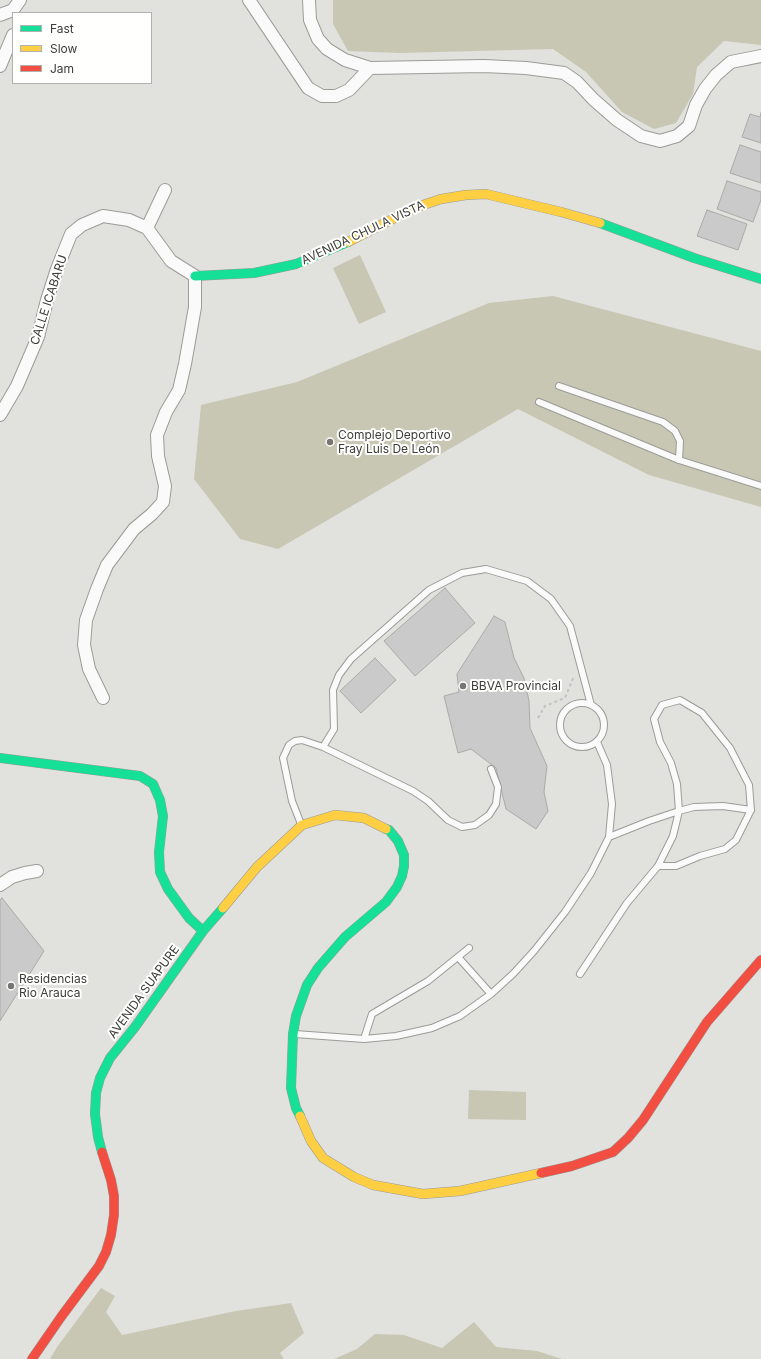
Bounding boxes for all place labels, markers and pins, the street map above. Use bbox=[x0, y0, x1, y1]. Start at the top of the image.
place label: Complejo Deportivo Fray Luis De León bbox=[338, 428, 451, 456]
marker: Complejo Deportivo Fray Luis De León bbox=[325, 437, 335, 447]
place label: BBVA Provincial bbox=[471, 679, 561, 693]
marker: BBVA Provincial bbox=[458, 681, 468, 691]
place label: Residencias Rio Arauca bbox=[19, 972, 87, 1000]
marker: Residencias Rio Arauca bbox=[6, 981, 16, 991]

